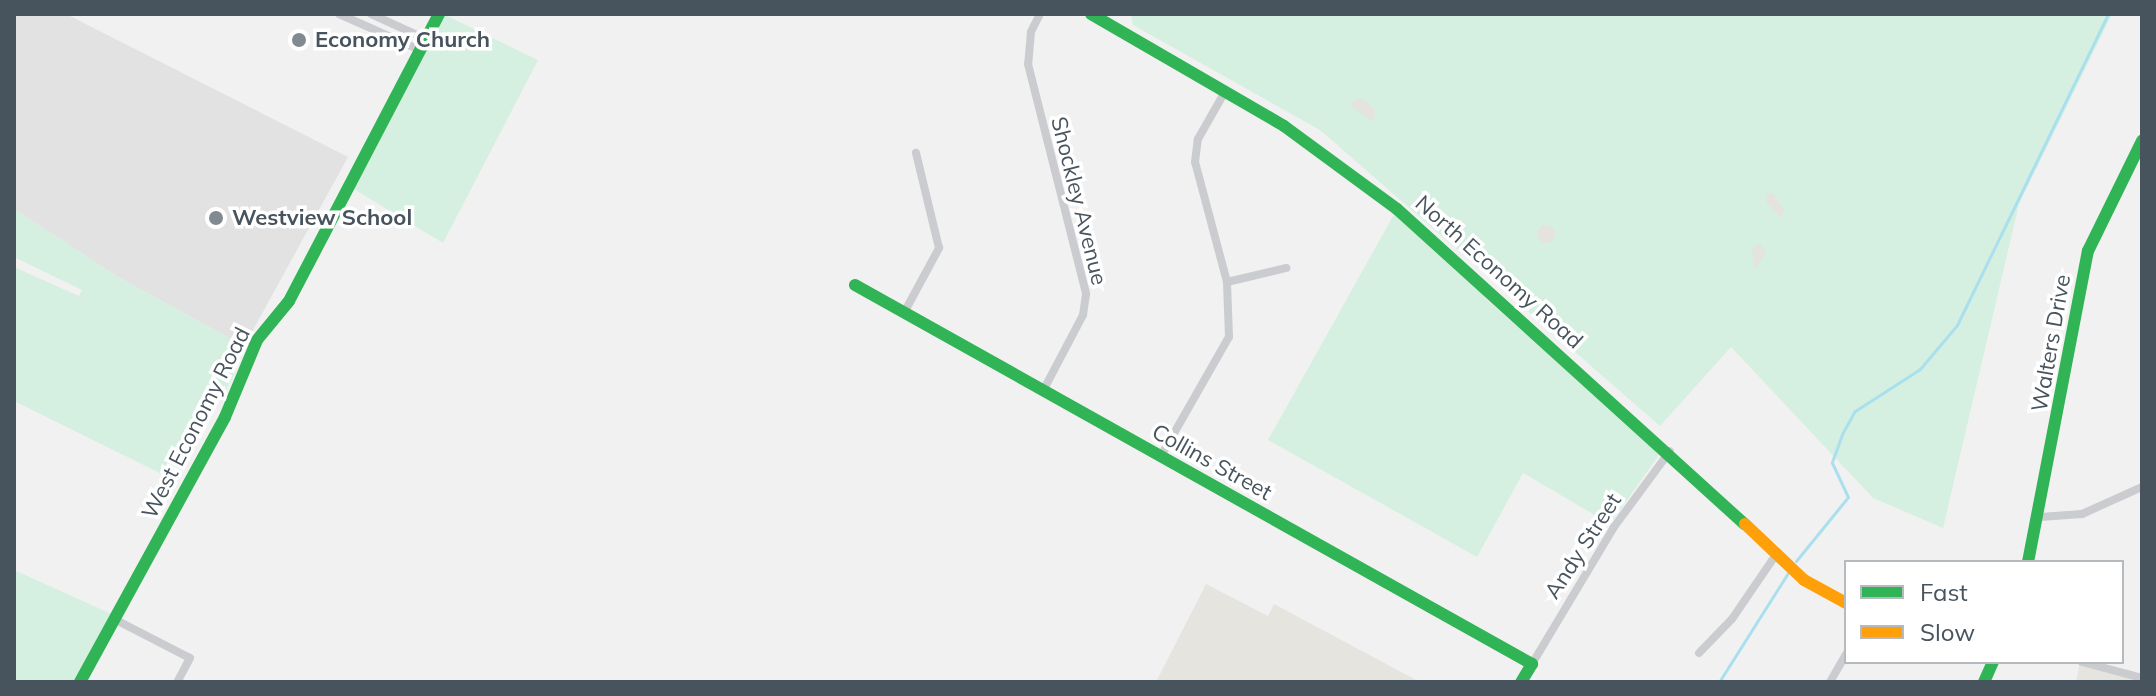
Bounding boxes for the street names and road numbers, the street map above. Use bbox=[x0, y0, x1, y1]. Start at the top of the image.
street label: Shockley Avenue bbox=[1045, 114, 1113, 288]
street label: North Economy Road bbox=[1410, 190, 1588, 354]
street label: Walters Drive bbox=[2026, 272, 2076, 414]
street label: West Economy Road bbox=[136, 323, 256, 523]
street label: Collins Street bbox=[1147, 418, 1277, 506]
street label: Andy Street bbox=[1539, 488, 1627, 604]

